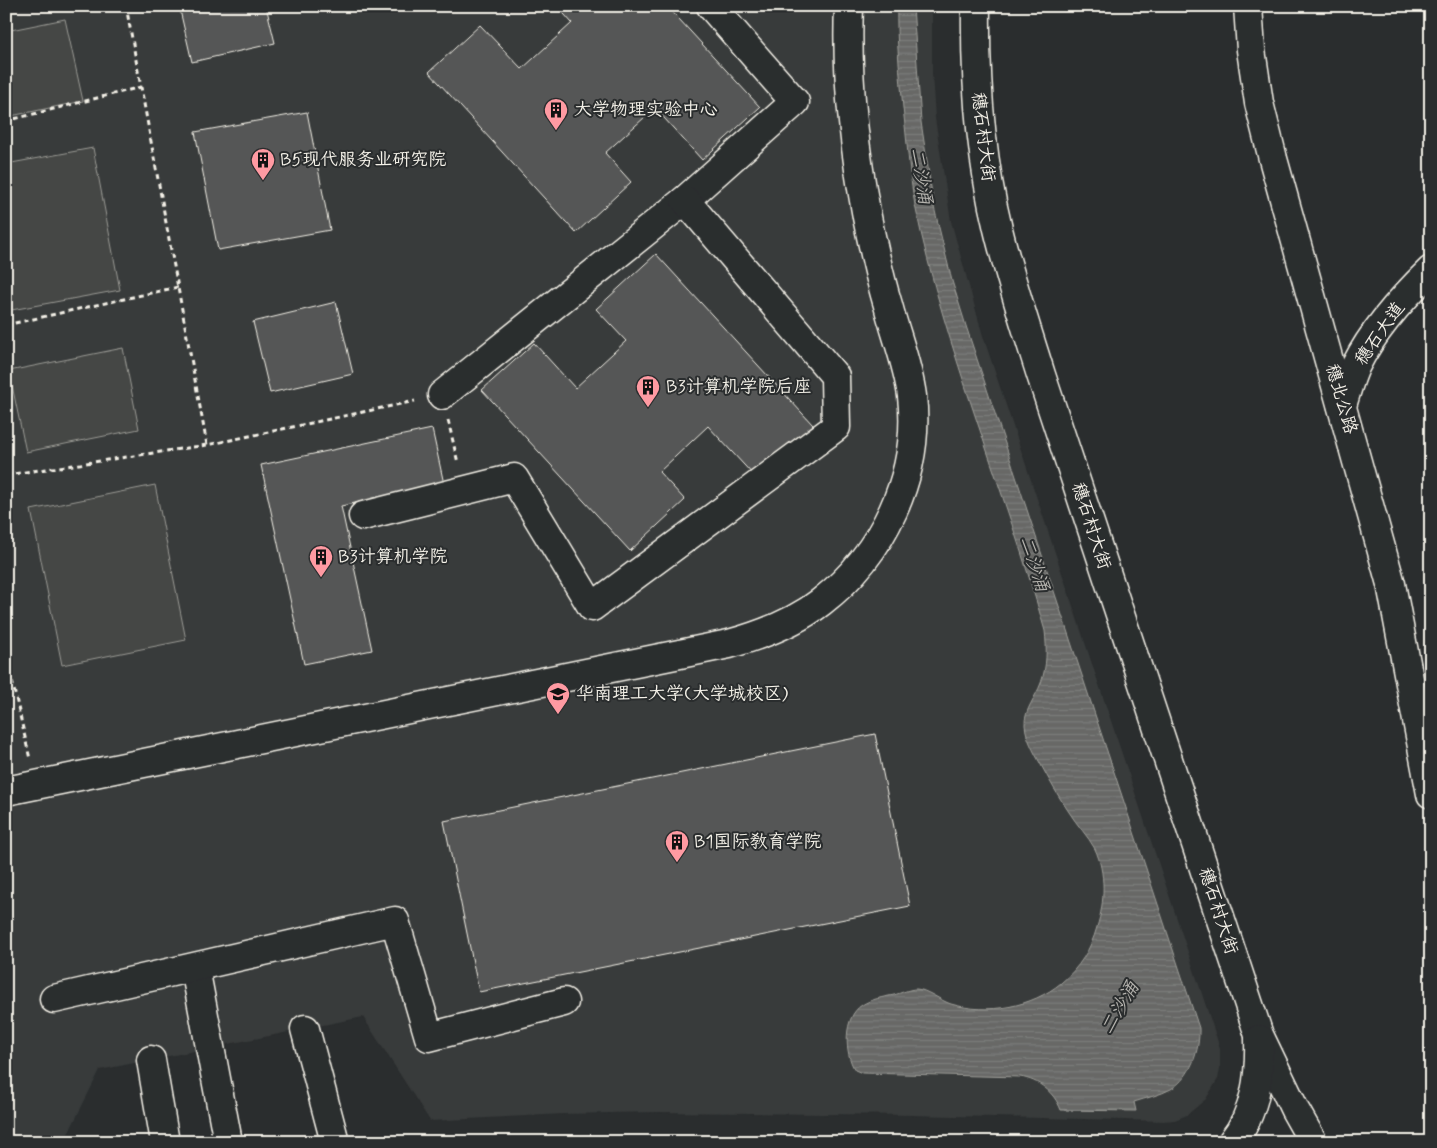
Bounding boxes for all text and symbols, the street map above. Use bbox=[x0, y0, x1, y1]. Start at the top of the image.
street label: 穗石村大街 bbox=[966, 91, 1000, 183]
building icon: 大学物理实验中心 bbox=[543, 97, 569, 131]
place label: 大学物理实验中心 bbox=[574, 98, 718, 122]
water label: 二沙涌 bbox=[904, 146, 938, 207]
building icon: B5现代服务业研究院 bbox=[250, 147, 276, 181]
place label: B5现代服务业研究院 bbox=[280, 148, 446, 172]
street label: 穗石大道 bbox=[1350, 298, 1410, 370]
street label: 穗北公路 bbox=[1320, 361, 1362, 437]
building icon: B3计算机学院后座 bbox=[635, 374, 661, 408]
place label: B3计算机学院后座 bbox=[666, 375, 812, 399]
street label: 穗石村大街 bbox=[1066, 479, 1116, 573]
water label: 二沙涌 bbox=[1013, 533, 1055, 596]
building icon: B3计算机学院 bbox=[308, 544, 334, 578]
place label: B3计算机学院 bbox=[338, 545, 448, 569]
school or university icon: 华南理工大学(大学城校区) bbox=[545, 681, 571, 715]
place label: 华南理工大学(大学城校区) bbox=[576, 682, 789, 706]
building icon: B1国际教育学院 bbox=[664, 829, 690, 863]
place label: B1国际教育学院 bbox=[694, 830, 821, 854]
street label: 穗石村大街 bbox=[1193, 864, 1243, 958]
water label: 二沙涌 bbox=[1095, 976, 1146, 1039]

